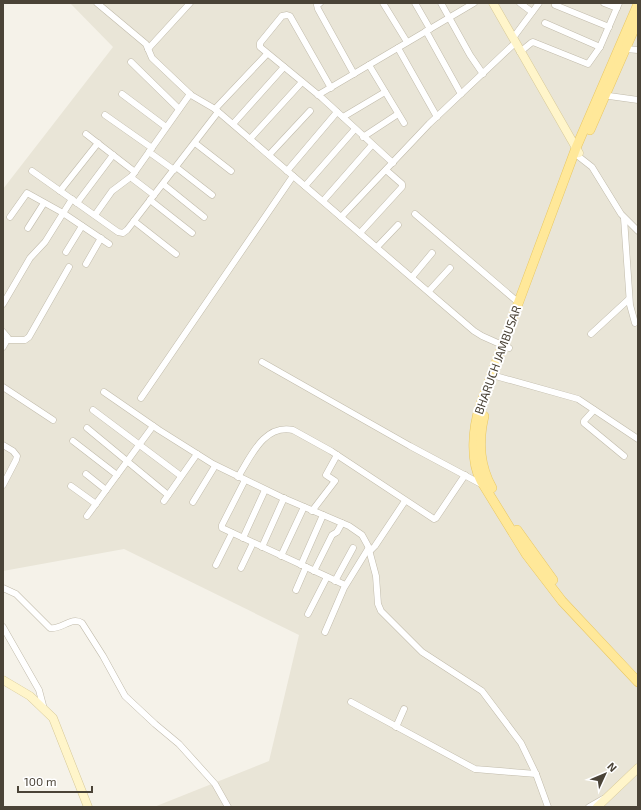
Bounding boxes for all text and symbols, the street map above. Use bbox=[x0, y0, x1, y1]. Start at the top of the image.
street label: BHARUCH JAMBUSAR bbox=[471, 303, 523, 416]
north arrow bbox=[585, 754, 625, 794]
text: N bbox=[605, 759, 620, 774]
scale bar bbox=[18, 768, 92, 794]
text: 100 m bbox=[24, 774, 56, 788]

